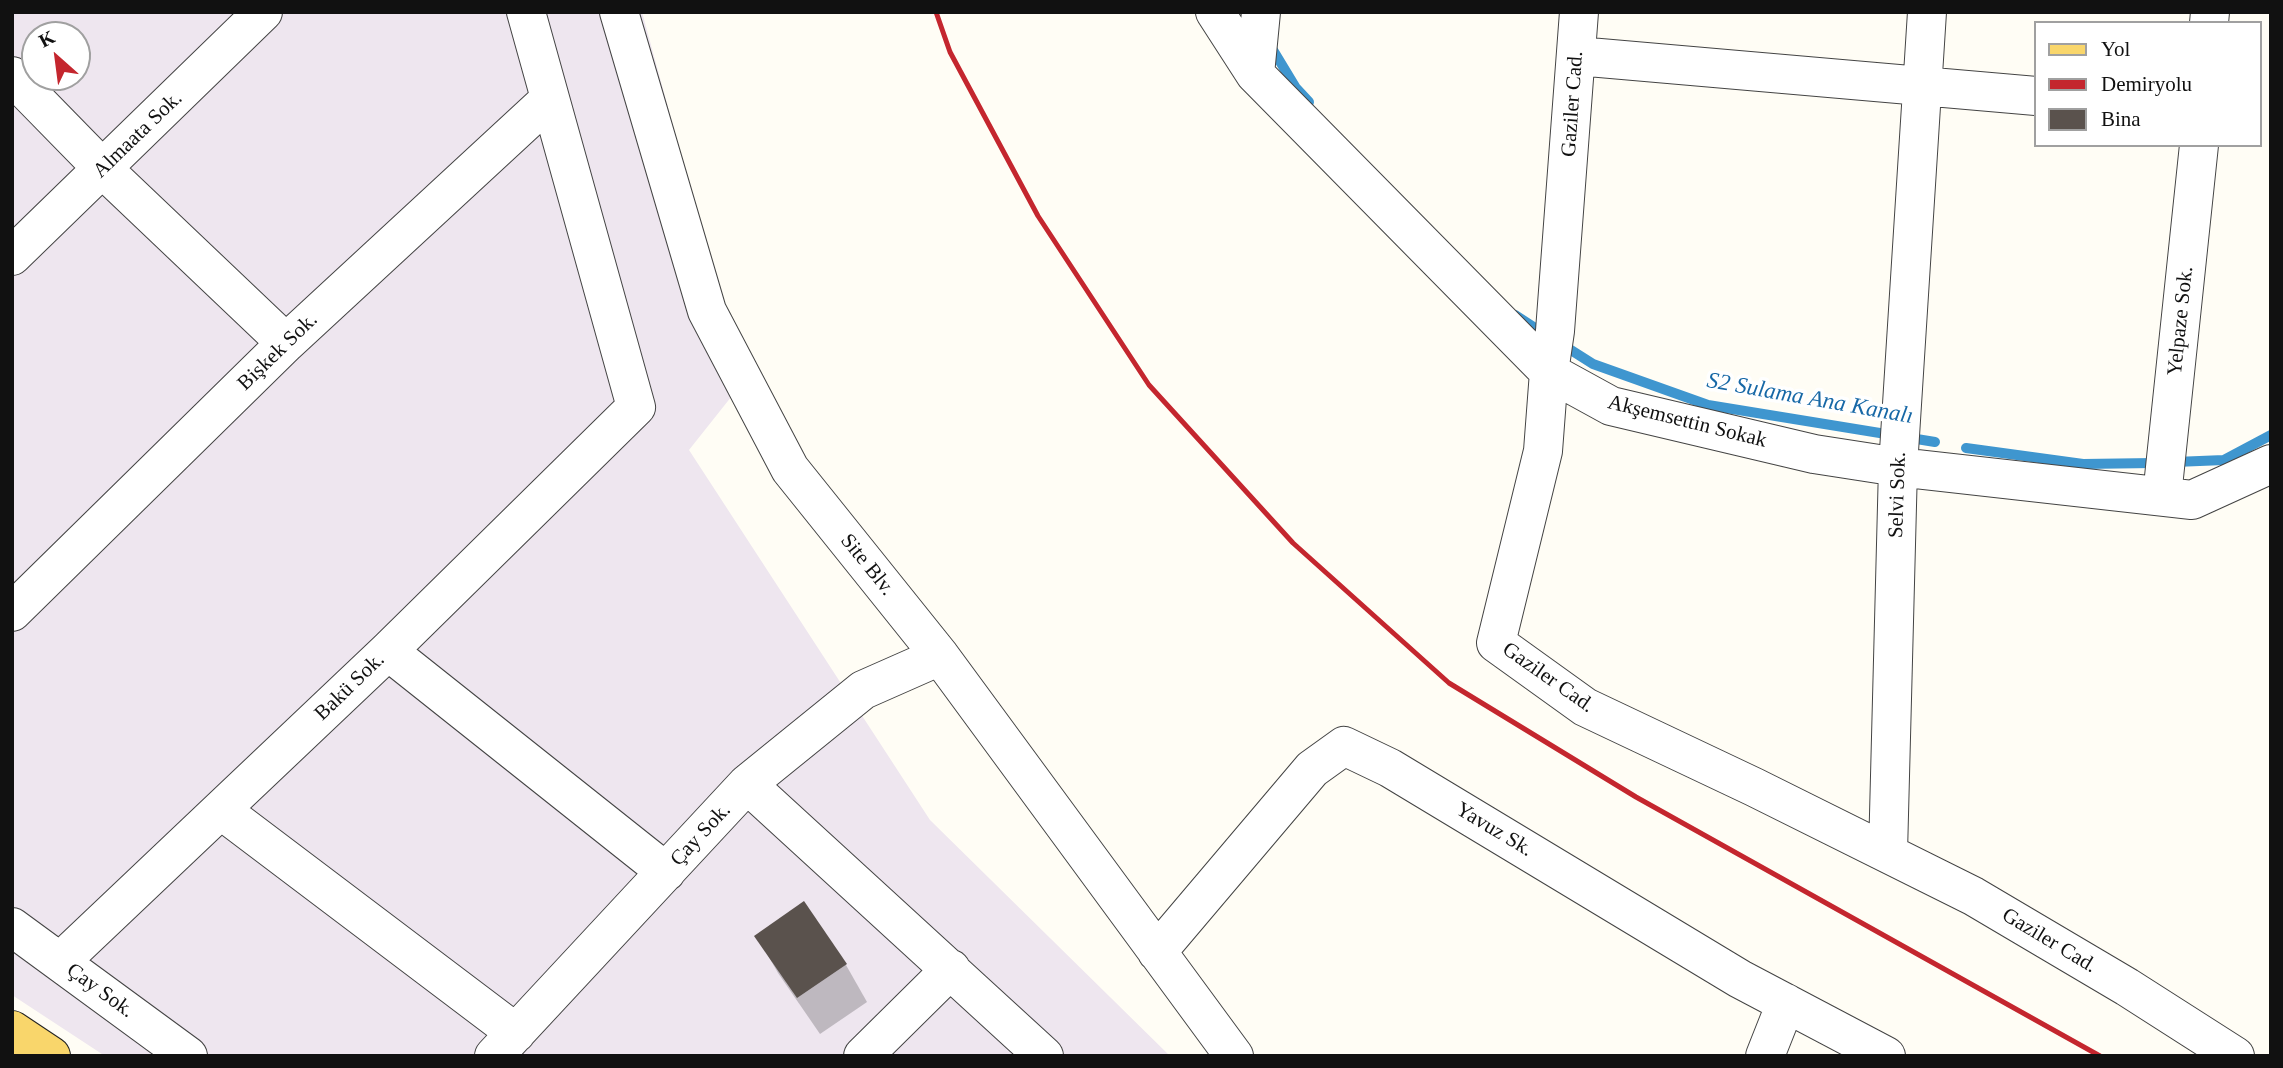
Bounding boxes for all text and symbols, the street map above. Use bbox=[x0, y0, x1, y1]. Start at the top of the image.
north arrow bbox=[21, 21, 91, 91]
legend bbox=[2035, 21, 2262, 147]
text: K bbox=[35, 26, 58, 52]
text: Yol bbox=[2101, 37, 2130, 61]
street label: Gaziler Cad. bbox=[1557, 50, 1589, 158]
text: Demiryolu bbox=[2101, 72, 2192, 96]
street label: Almaata Sok. bbox=[88, 86, 188, 184]
text: Bina bbox=[2101, 107, 2141, 131]
street label: Yelpaze Sok. bbox=[2163, 265, 2199, 377]
street label: Bişkek Sok. bbox=[233, 308, 323, 396]
water label: S2 Sulama Ana Kanalı bbox=[1705, 367, 1915, 431]
street label: Akşemsettin Sokak bbox=[1605, 390, 1769, 454]
street label: Selvi Sok. bbox=[1884, 451, 1912, 539]
street label: Site Blv. bbox=[835, 529, 899, 601]
street label: Gaziler Cad. bbox=[1497, 637, 1599, 719]
street label: Bakü Sok. bbox=[310, 648, 390, 726]
street label: Yavuz Sk. bbox=[1451, 797, 1537, 863]
street label: Çay Sok. bbox=[666, 798, 736, 872]
street label: Gaziler Cad. bbox=[1997, 903, 2101, 979]
street label: Çay Sok. bbox=[61, 958, 139, 1024]

